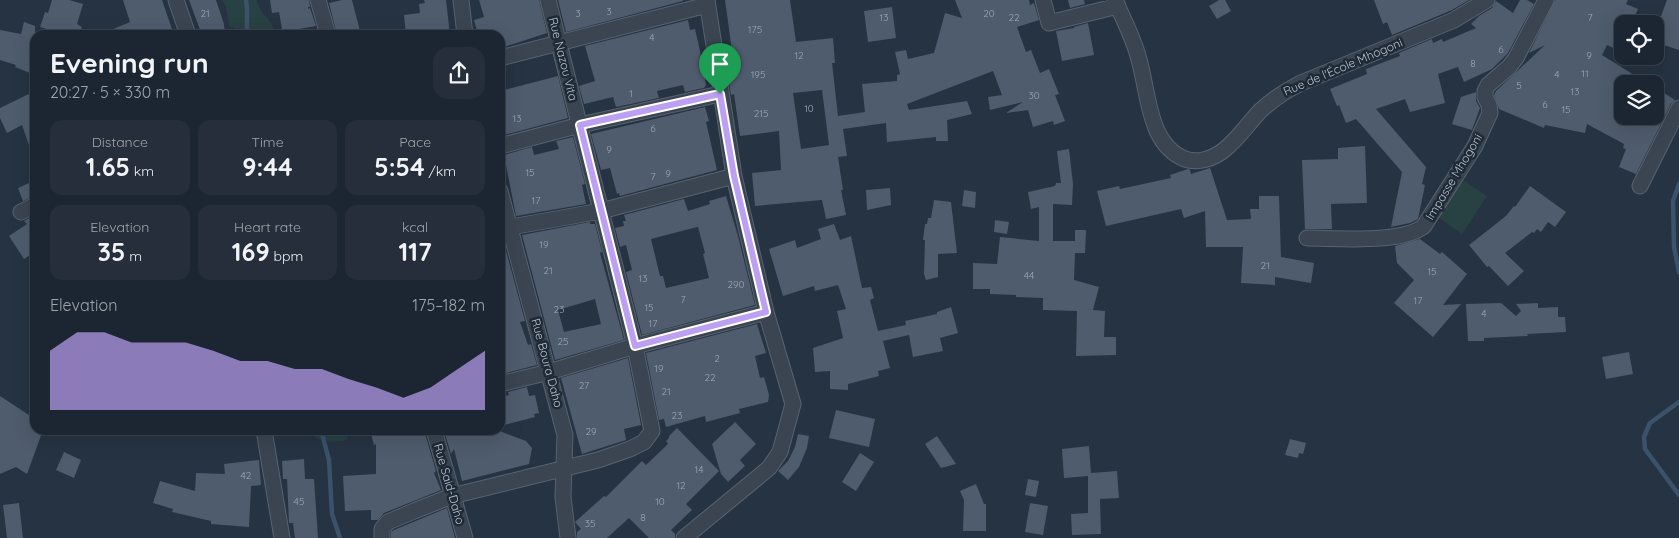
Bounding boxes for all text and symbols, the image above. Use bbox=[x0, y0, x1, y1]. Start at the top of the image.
house number: 3 bbox=[606, 5, 612, 18]
house number: 21 bbox=[200, 7, 210, 20]
house number: 3 bbox=[575, 7, 581, 20]
house number: 20 bbox=[983, 7, 995, 20]
house number: 13 bbox=[880, 11, 888, 24]
house number: 22 bbox=[1008, 11, 1020, 24]
house number: 7 bbox=[1587, 11, 1593, 24]
street label: Rue Nazou Vita bbox=[546, 15, 581, 102]
map controls bbox=[1614, 15, 1664, 125]
button: locate bbox=[1614, 15, 1664, 65]
house number: 175 bbox=[748, 23, 762, 36]
house number: 4 bbox=[649, 31, 655, 44]
street label: Rue de l'École Mhogoni bbox=[1281, 35, 1405, 98]
pin bbox=[699, 43, 741, 94]
house number: 6 bbox=[1498, 43, 1504, 56]
text: Evening run bbox=[50, 45, 209, 80]
button: share bbox=[433, 47, 485, 99]
house number: 12 bbox=[794, 49, 804, 62]
house number: 9 bbox=[1586, 49, 1592, 62]
icon: arrive bbox=[706, 50, 734, 78]
house number: 8 bbox=[1470, 57, 1476, 70]
house number: 11 bbox=[1581, 67, 1589, 80]
house number: 195 bbox=[751, 68, 765, 81]
house number: 4 bbox=[1554, 68, 1560, 81]
button: layers bbox=[1614, 75, 1664, 125]
house number: 5 bbox=[1516, 79, 1522, 92]
text: 20:27 · 5 × 330 m bbox=[50, 82, 170, 102]
house number: 13 bbox=[1571, 85, 1579, 98]
house number: 1 bbox=[629, 87, 633, 100]
house number: 30 bbox=[1028, 89, 1040, 102]
house number: 6 bbox=[1542, 98, 1548, 111]
house number: 10 bbox=[804, 102, 814, 115]
house number: 15 bbox=[1561, 103, 1571, 116]
house number: 215 bbox=[754, 107, 768, 120]
house number: 13 bbox=[513, 112, 521, 125]
house number: 6 bbox=[650, 122, 656, 135]
street label: Impasse Mhogoni bbox=[1422, 131, 1485, 223]
text: Distance bbox=[92, 133, 148, 151]
text: Time bbox=[251, 133, 284, 151]
text: Pace bbox=[399, 133, 431, 151]
house number: 9 bbox=[606, 143, 612, 156]
text: 1.65 bbox=[86, 151, 130, 182]
text: 9:44 bbox=[242, 151, 293, 182]
text: 5:54 bbox=[374, 151, 425, 182]
text: km bbox=[130, 162, 154, 180]
text: /km bbox=[425, 162, 456, 180]
house number: 15 bbox=[525, 166, 535, 179]
house number: 9 bbox=[665, 167, 671, 180]
house number: 7 bbox=[650, 170, 656, 183]
house number: 17 bbox=[532, 194, 540, 207]
text: Elevation bbox=[90, 218, 149, 236]
text: Heart rate bbox=[234, 218, 301, 236]
text: kcal bbox=[402, 218, 428, 236]
text: 35 bbox=[98, 236, 125, 267]
text: 169 bbox=[232, 236, 270, 267]
text: 117 bbox=[399, 236, 432, 267]
house number: 19 bbox=[539, 238, 549, 251]
text: m bbox=[125, 247, 142, 265]
text: bpm bbox=[270, 247, 303, 265]
house number: 21 bbox=[1260, 259, 1270, 272]
house number: 21 bbox=[543, 264, 553, 277]
house number: 15 bbox=[1427, 265, 1437, 278]
house number: 44 bbox=[1024, 269, 1034, 282]
house number: 13 bbox=[639, 272, 647, 285]
house number: 290 bbox=[727, 278, 745, 291]
house number: 7 bbox=[680, 293, 686, 306]
house number: 17 bbox=[1414, 294, 1422, 307]
text: Elevation bbox=[50, 295, 117, 315]
text: 175–182 m bbox=[412, 295, 485, 315]
house number: 15 bbox=[644, 301, 654, 314]
house number: 23 bbox=[554, 303, 564, 316]
house number: 4 bbox=[1481, 307, 1487, 320]
street label: Rue Boura Daho bbox=[528, 317, 567, 409]
house number: 17 bbox=[649, 317, 657, 330]
house number: 25 bbox=[558, 335, 569, 348]
house number: 2 bbox=[714, 352, 720, 365]
house number: 19 bbox=[654, 362, 664, 375]
house number: 22 bbox=[704, 371, 716, 384]
house number: 27 bbox=[579, 379, 589, 392]
house number: 21 bbox=[661, 385, 671, 398]
house number: 23 bbox=[672, 409, 682, 422]
house number: 29 bbox=[585, 425, 597, 438]
street label: Rue Said-Daho bbox=[431, 442, 468, 526]
house number: 14 bbox=[695, 463, 703, 476]
house number: 42 bbox=[241, 469, 252, 482]
house number: 12 bbox=[676, 479, 686, 492]
house number: 45 bbox=[294, 495, 304, 508]
house number: 10 bbox=[655, 495, 665, 508]
house number: 8 bbox=[640, 511, 646, 524]
house number: 35 bbox=[585, 517, 595, 530]

